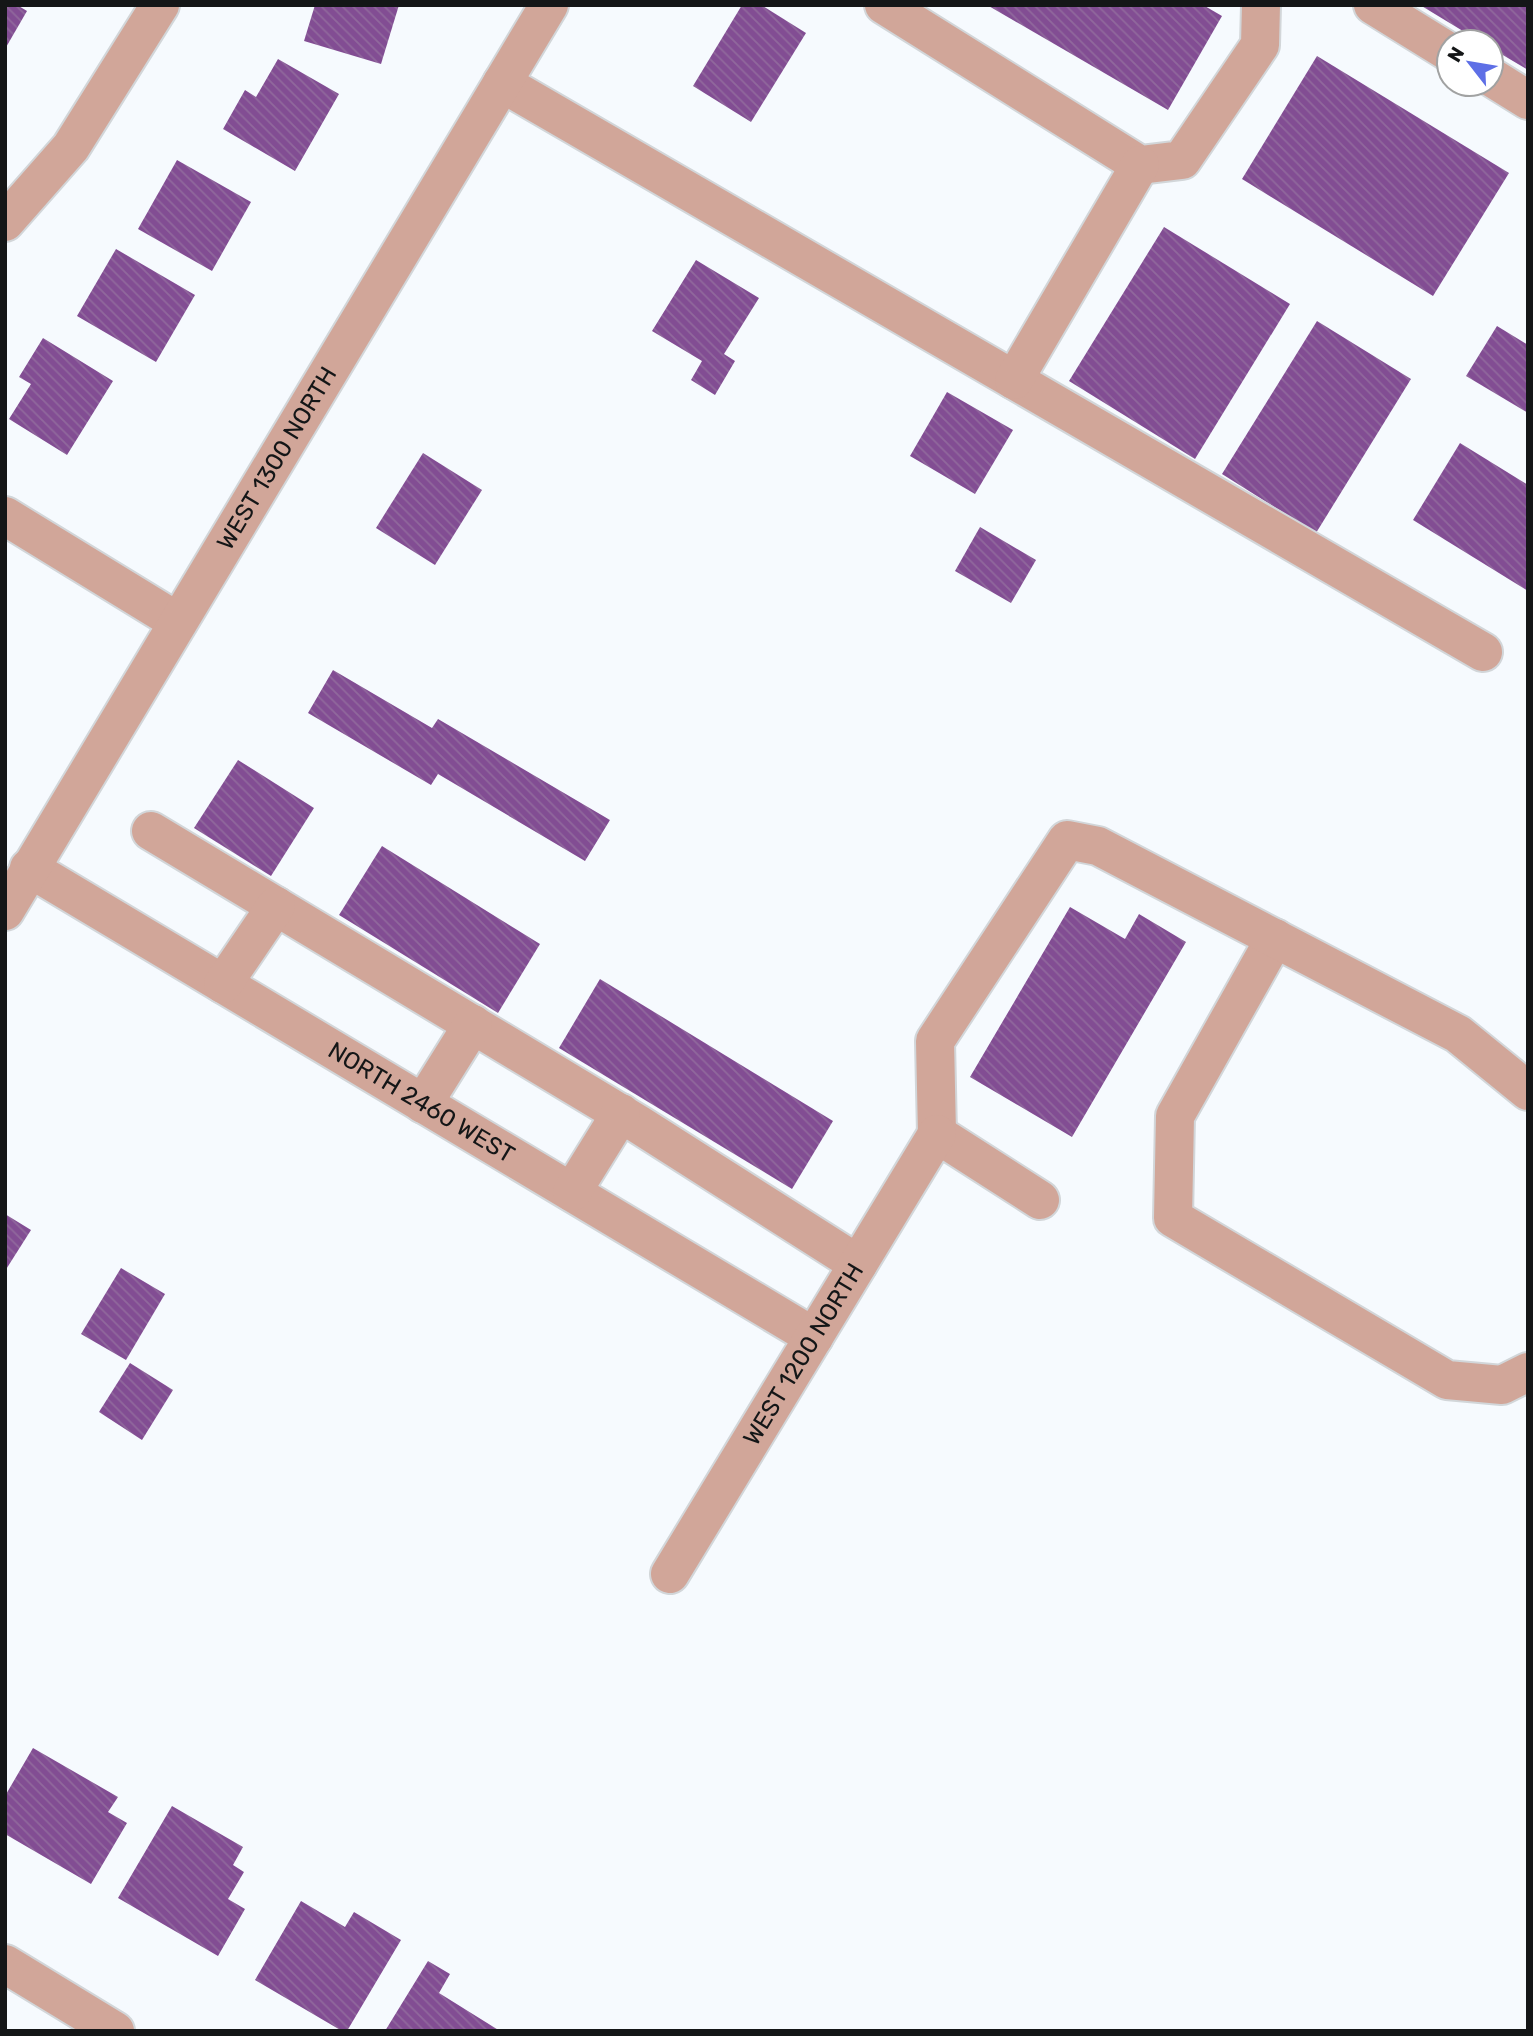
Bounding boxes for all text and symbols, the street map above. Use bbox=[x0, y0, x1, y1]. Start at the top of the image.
north arrow bbox=[1435, 28, 1505, 98]
text: N bbox=[1442, 43, 1469, 66]
street label: WEST 1300 NORTH bbox=[211, 362, 342, 555]
street label: NORTH 2460 WEST bbox=[323, 1036, 520, 1169]
street label: WEST 1200 NORTH bbox=[737, 1258, 869, 1450]

